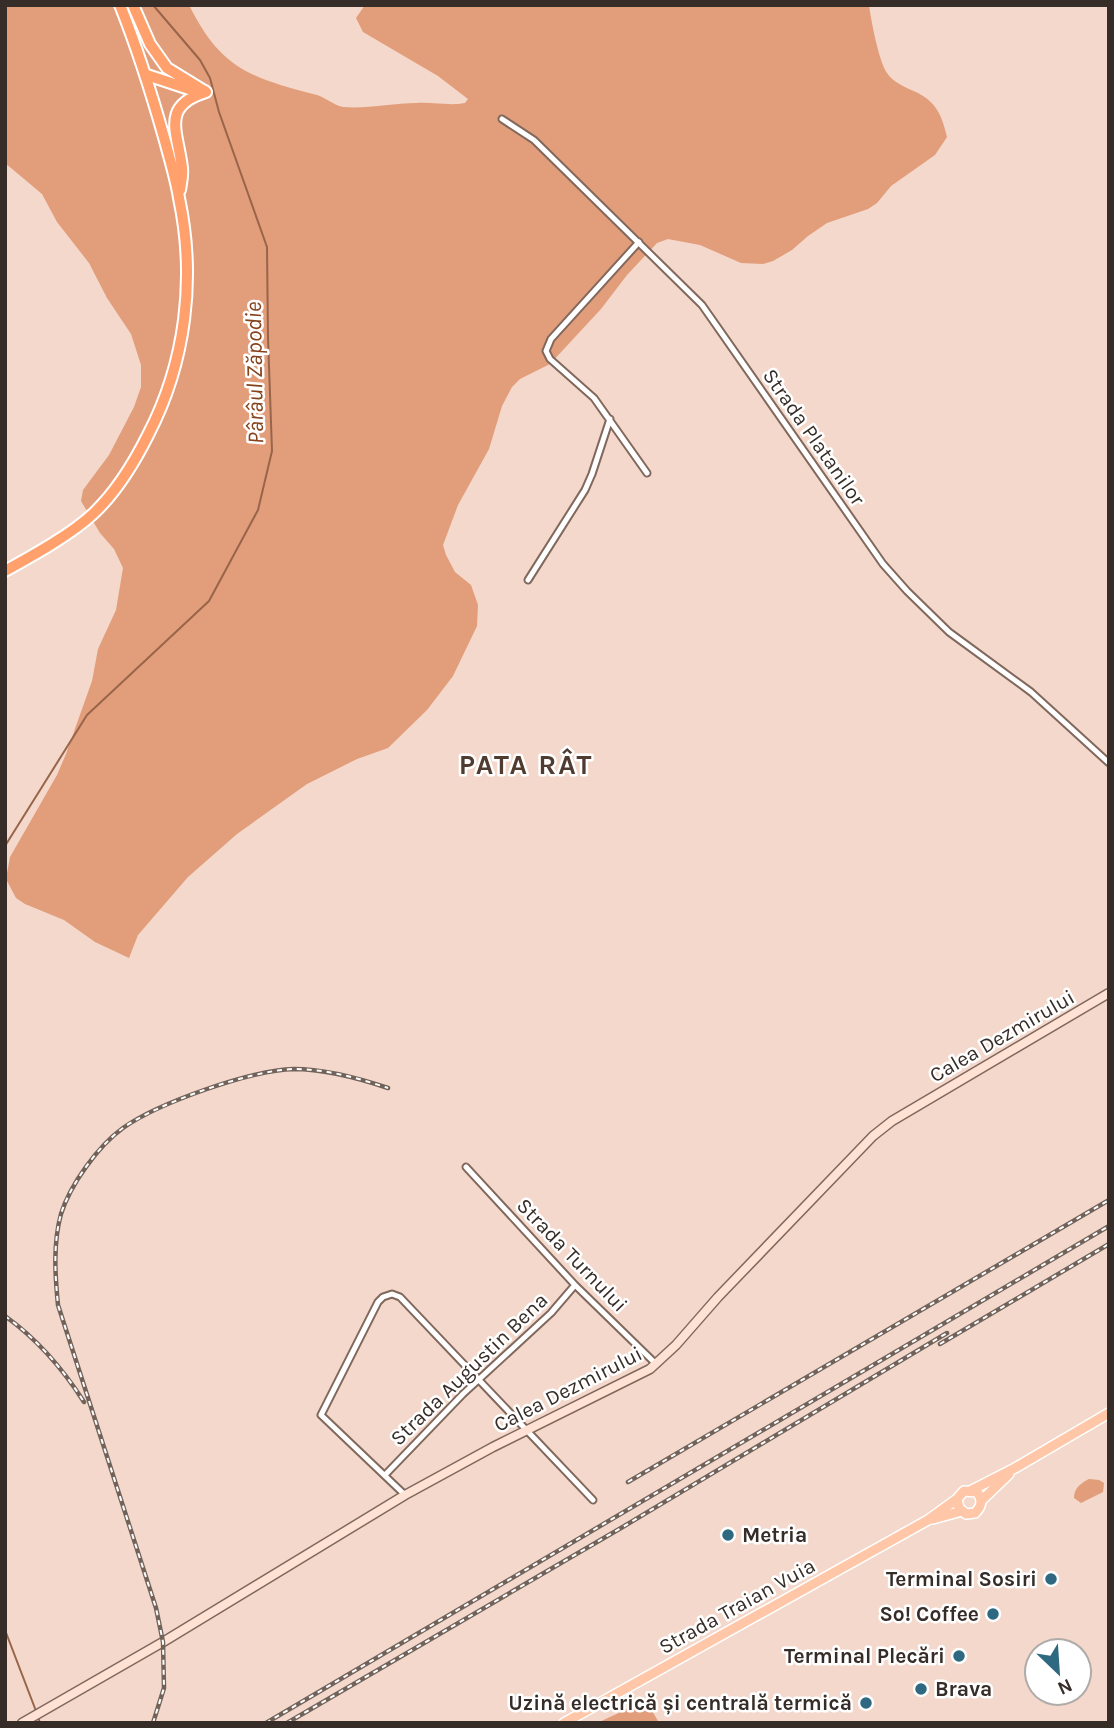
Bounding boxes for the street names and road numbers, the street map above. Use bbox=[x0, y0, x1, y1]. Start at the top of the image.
street label: Strada Platanilor bbox=[758, 364, 870, 510]
street label: Calea Dezmirului bbox=[925, 985, 1079, 1087]
street label: Strada Turnului bbox=[512, 1193, 632, 1317]
street label: Strada Augustin Bena bbox=[385, 1288, 553, 1450]
street label: Calea Dezmirului bbox=[490, 1341, 646, 1437]
street label: Strada Traian Vuia bbox=[655, 1553, 819, 1659]

